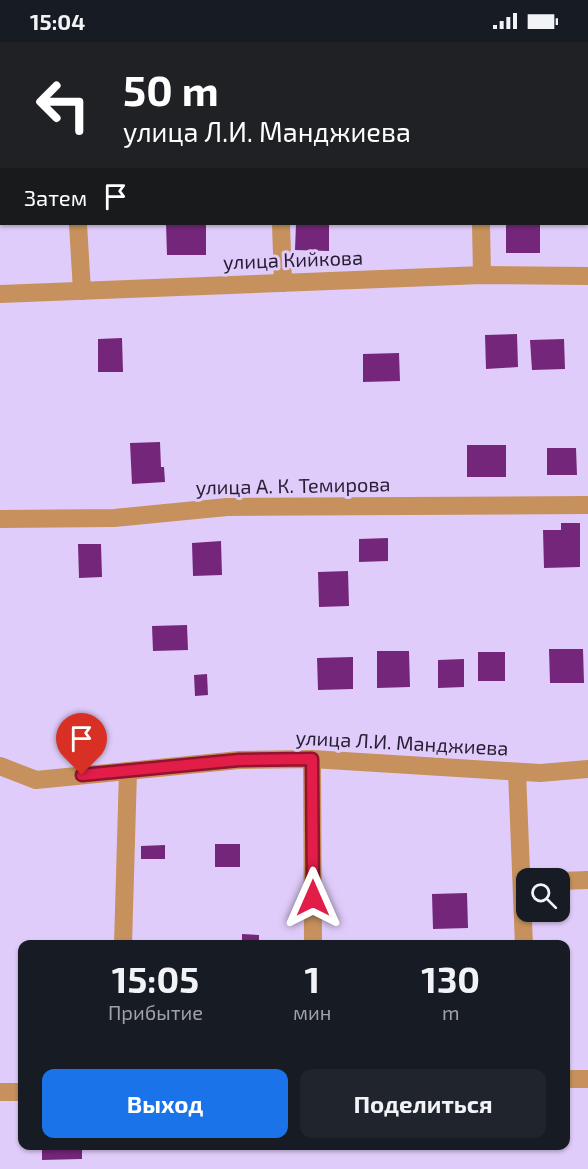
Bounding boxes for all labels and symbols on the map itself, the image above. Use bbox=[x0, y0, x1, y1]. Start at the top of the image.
street label: улица Кийкова bbox=[223, 245, 363, 274]
street label: улица А. К. Темирова bbox=[195, 471, 391, 500]
pin bbox=[56, 713, 107, 775]
street label: улица Л.И. Манджиева bbox=[295, 724, 509, 761]
position arrow bbox=[281, 866, 345, 930]

